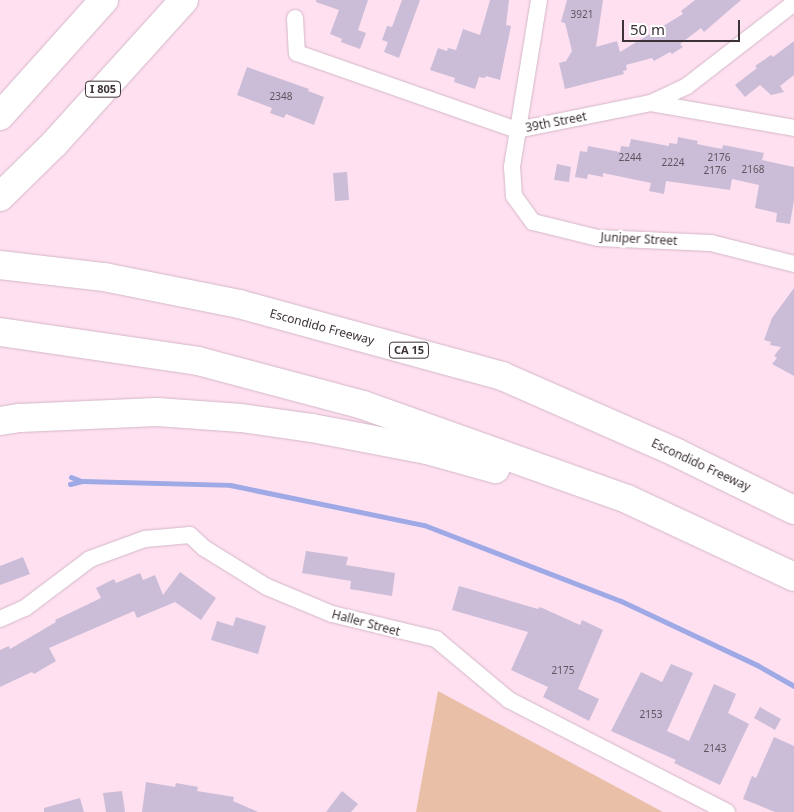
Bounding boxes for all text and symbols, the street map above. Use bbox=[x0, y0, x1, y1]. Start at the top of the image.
house number: 3921 bbox=[571, 9, 593, 21]
scale bar bbox=[624, 10, 742, 42]
text: 50 m bbox=[630, 19, 665, 39]
road number: I 805 bbox=[84, 80, 122, 98]
house number: 2348 bbox=[270, 91, 292, 103]
street label: 39th Street bbox=[524, 109, 588, 135]
house number: 2244 bbox=[619, 152, 641, 164]
house number: 2176 bbox=[708, 152, 730, 164]
house number: 2224 bbox=[662, 157, 684, 169]
house number: 2168 bbox=[742, 164, 764, 176]
house number: 2176 bbox=[704, 165, 726, 177]
street label: Juniper Street bbox=[600, 230, 678, 248]
street label: Escondido Freeway bbox=[268, 306, 376, 348]
road number: CA 15 bbox=[388, 342, 430, 358]
street label: Escondido Freeway bbox=[649, 436, 753, 494]
street label: Haller Street bbox=[330, 607, 402, 639]
house number: 2175 bbox=[552, 665, 574, 677]
house number: 2153 bbox=[640, 709, 662, 721]
house number: 2143 bbox=[704, 743, 726, 755]

